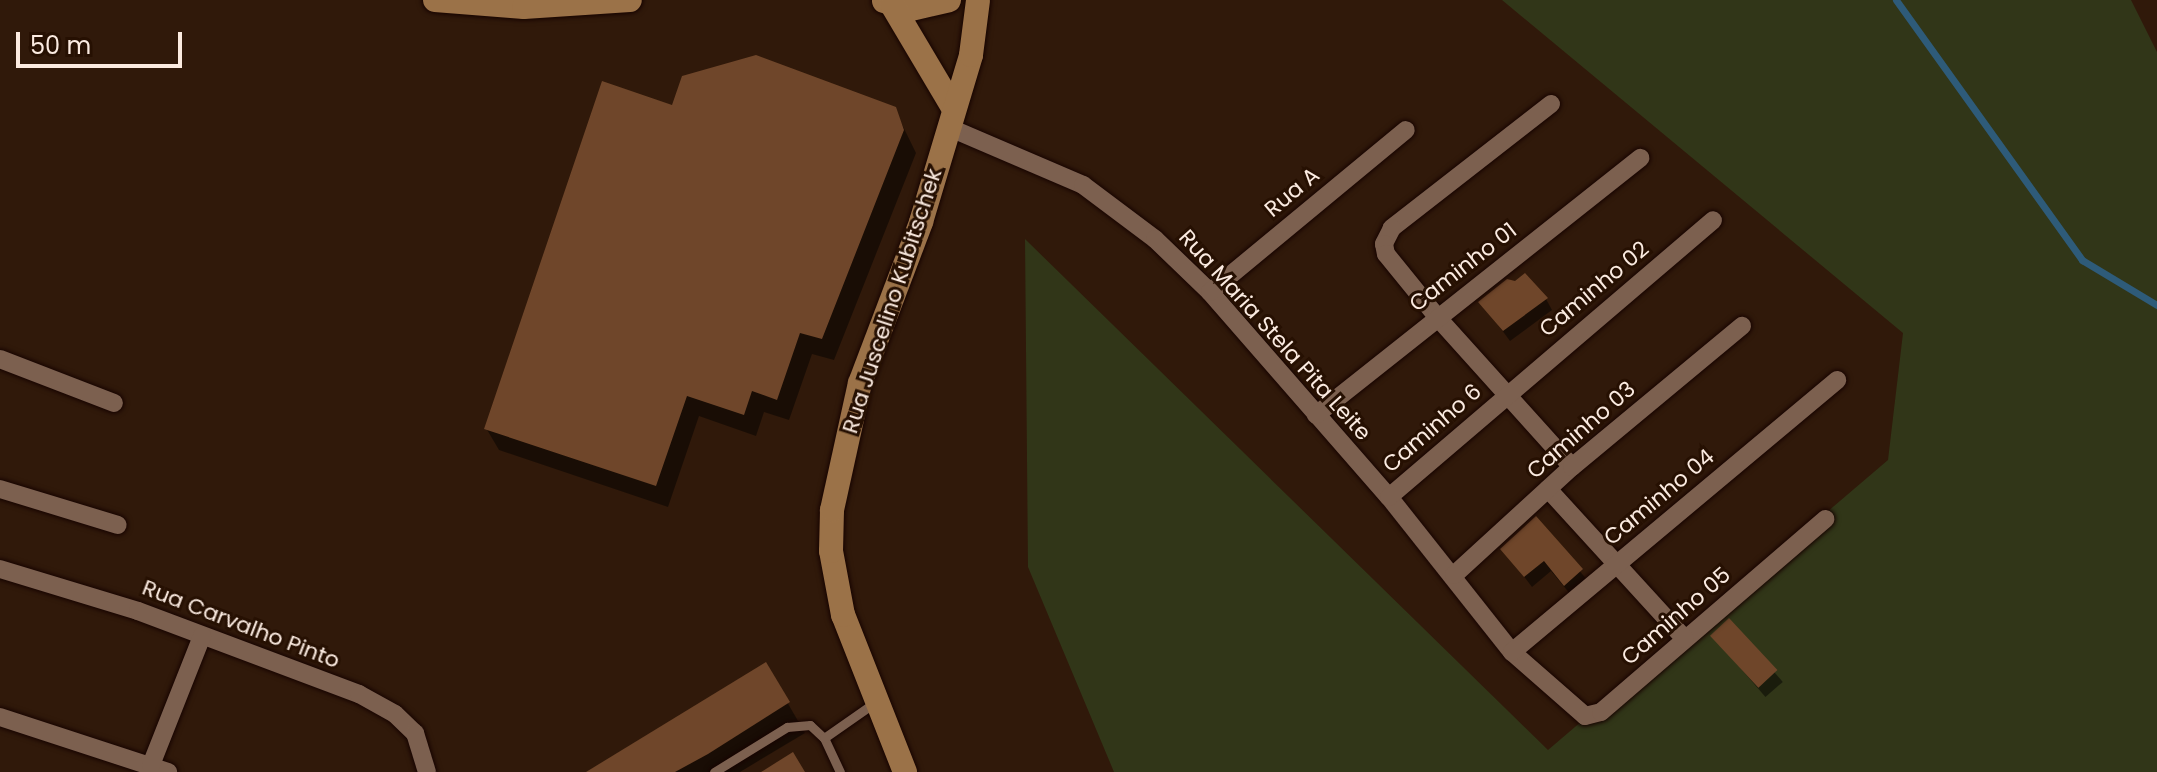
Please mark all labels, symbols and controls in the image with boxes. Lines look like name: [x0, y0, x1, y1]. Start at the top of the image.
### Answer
scale bar: [20, 16, 186, 66]
text: 50 m: [30, 29, 91, 62]
street label: Rua A: [1259, 162, 1325, 222]
street label: Rua Juscelino Kubitschek: [837, 165, 947, 437]
street label: Caminho 01: [1404, 217, 1522, 317]
street label: Rua Maria Stela Pita Leite: [1173, 224, 1377, 446]
street label: Caminho 02: [1534, 236, 1654, 342]
street label: Caminho 03: [1521, 376, 1641, 484]
street label: Caminho 6: [1377, 378, 1487, 478]
street label: Caminho 04: [1599, 443, 1719, 551]
street label: Caminho 05: [1616, 562, 1736, 670]
street label: Rua Carvalho Pinto: [139, 574, 343, 674]

